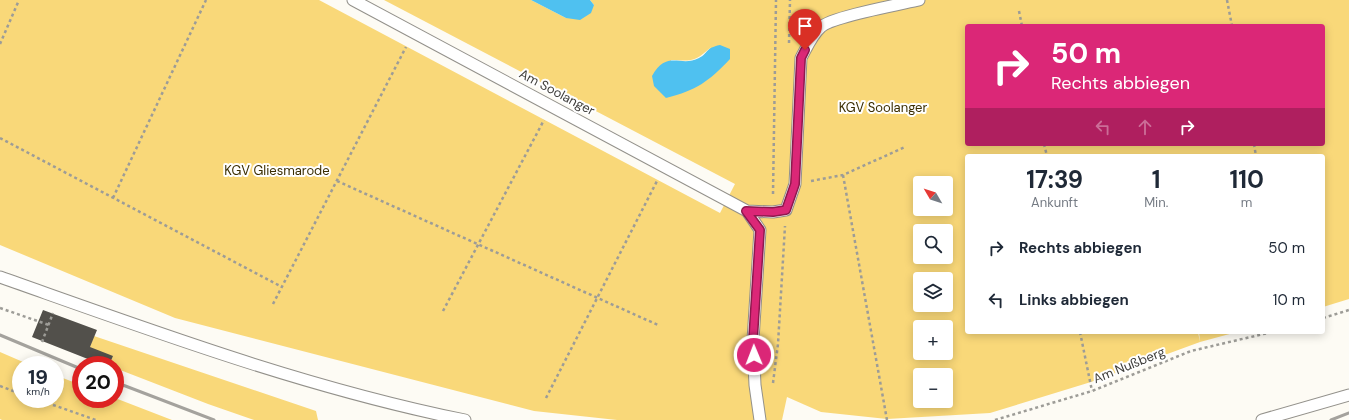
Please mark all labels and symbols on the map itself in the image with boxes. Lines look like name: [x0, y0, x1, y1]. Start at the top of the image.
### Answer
pin: [788, 9, 822, 50]
street label: Am Soolanger: [516, 65, 598, 119]
park label: KGV Soolanger: [839, 99, 928, 116]
park label: KGV Gliesmarode: [224, 162, 330, 179]
north arrow: [913, 176, 953, 216]
position arrow: [733, 334, 775, 376]
street label: Am Nußberg: [1091, 343, 1167, 387]
speed limit sign: 20: [72, 356, 124, 408]

